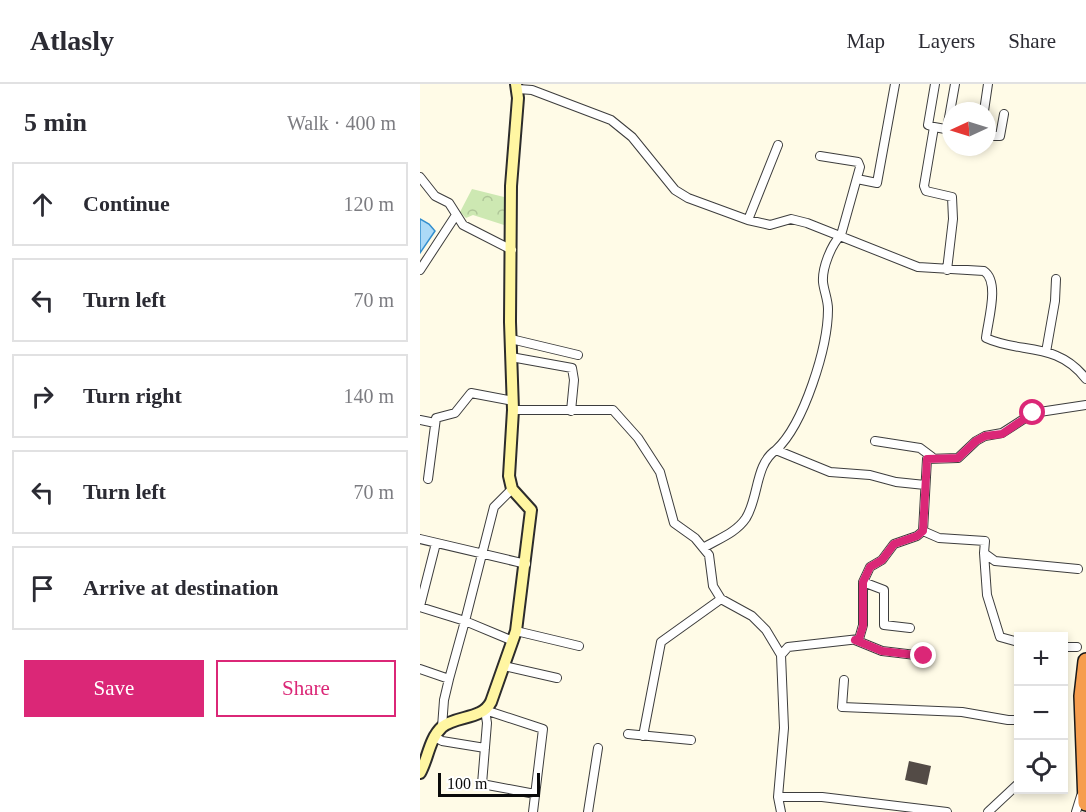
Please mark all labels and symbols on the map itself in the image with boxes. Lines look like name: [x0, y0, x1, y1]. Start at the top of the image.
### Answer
north arrow: [942, 102, 996, 156]
route start: [1019, 399, 1045, 425]
route end: [910, 642, 936, 668]
scale bar: [438, 770, 540, 798]

